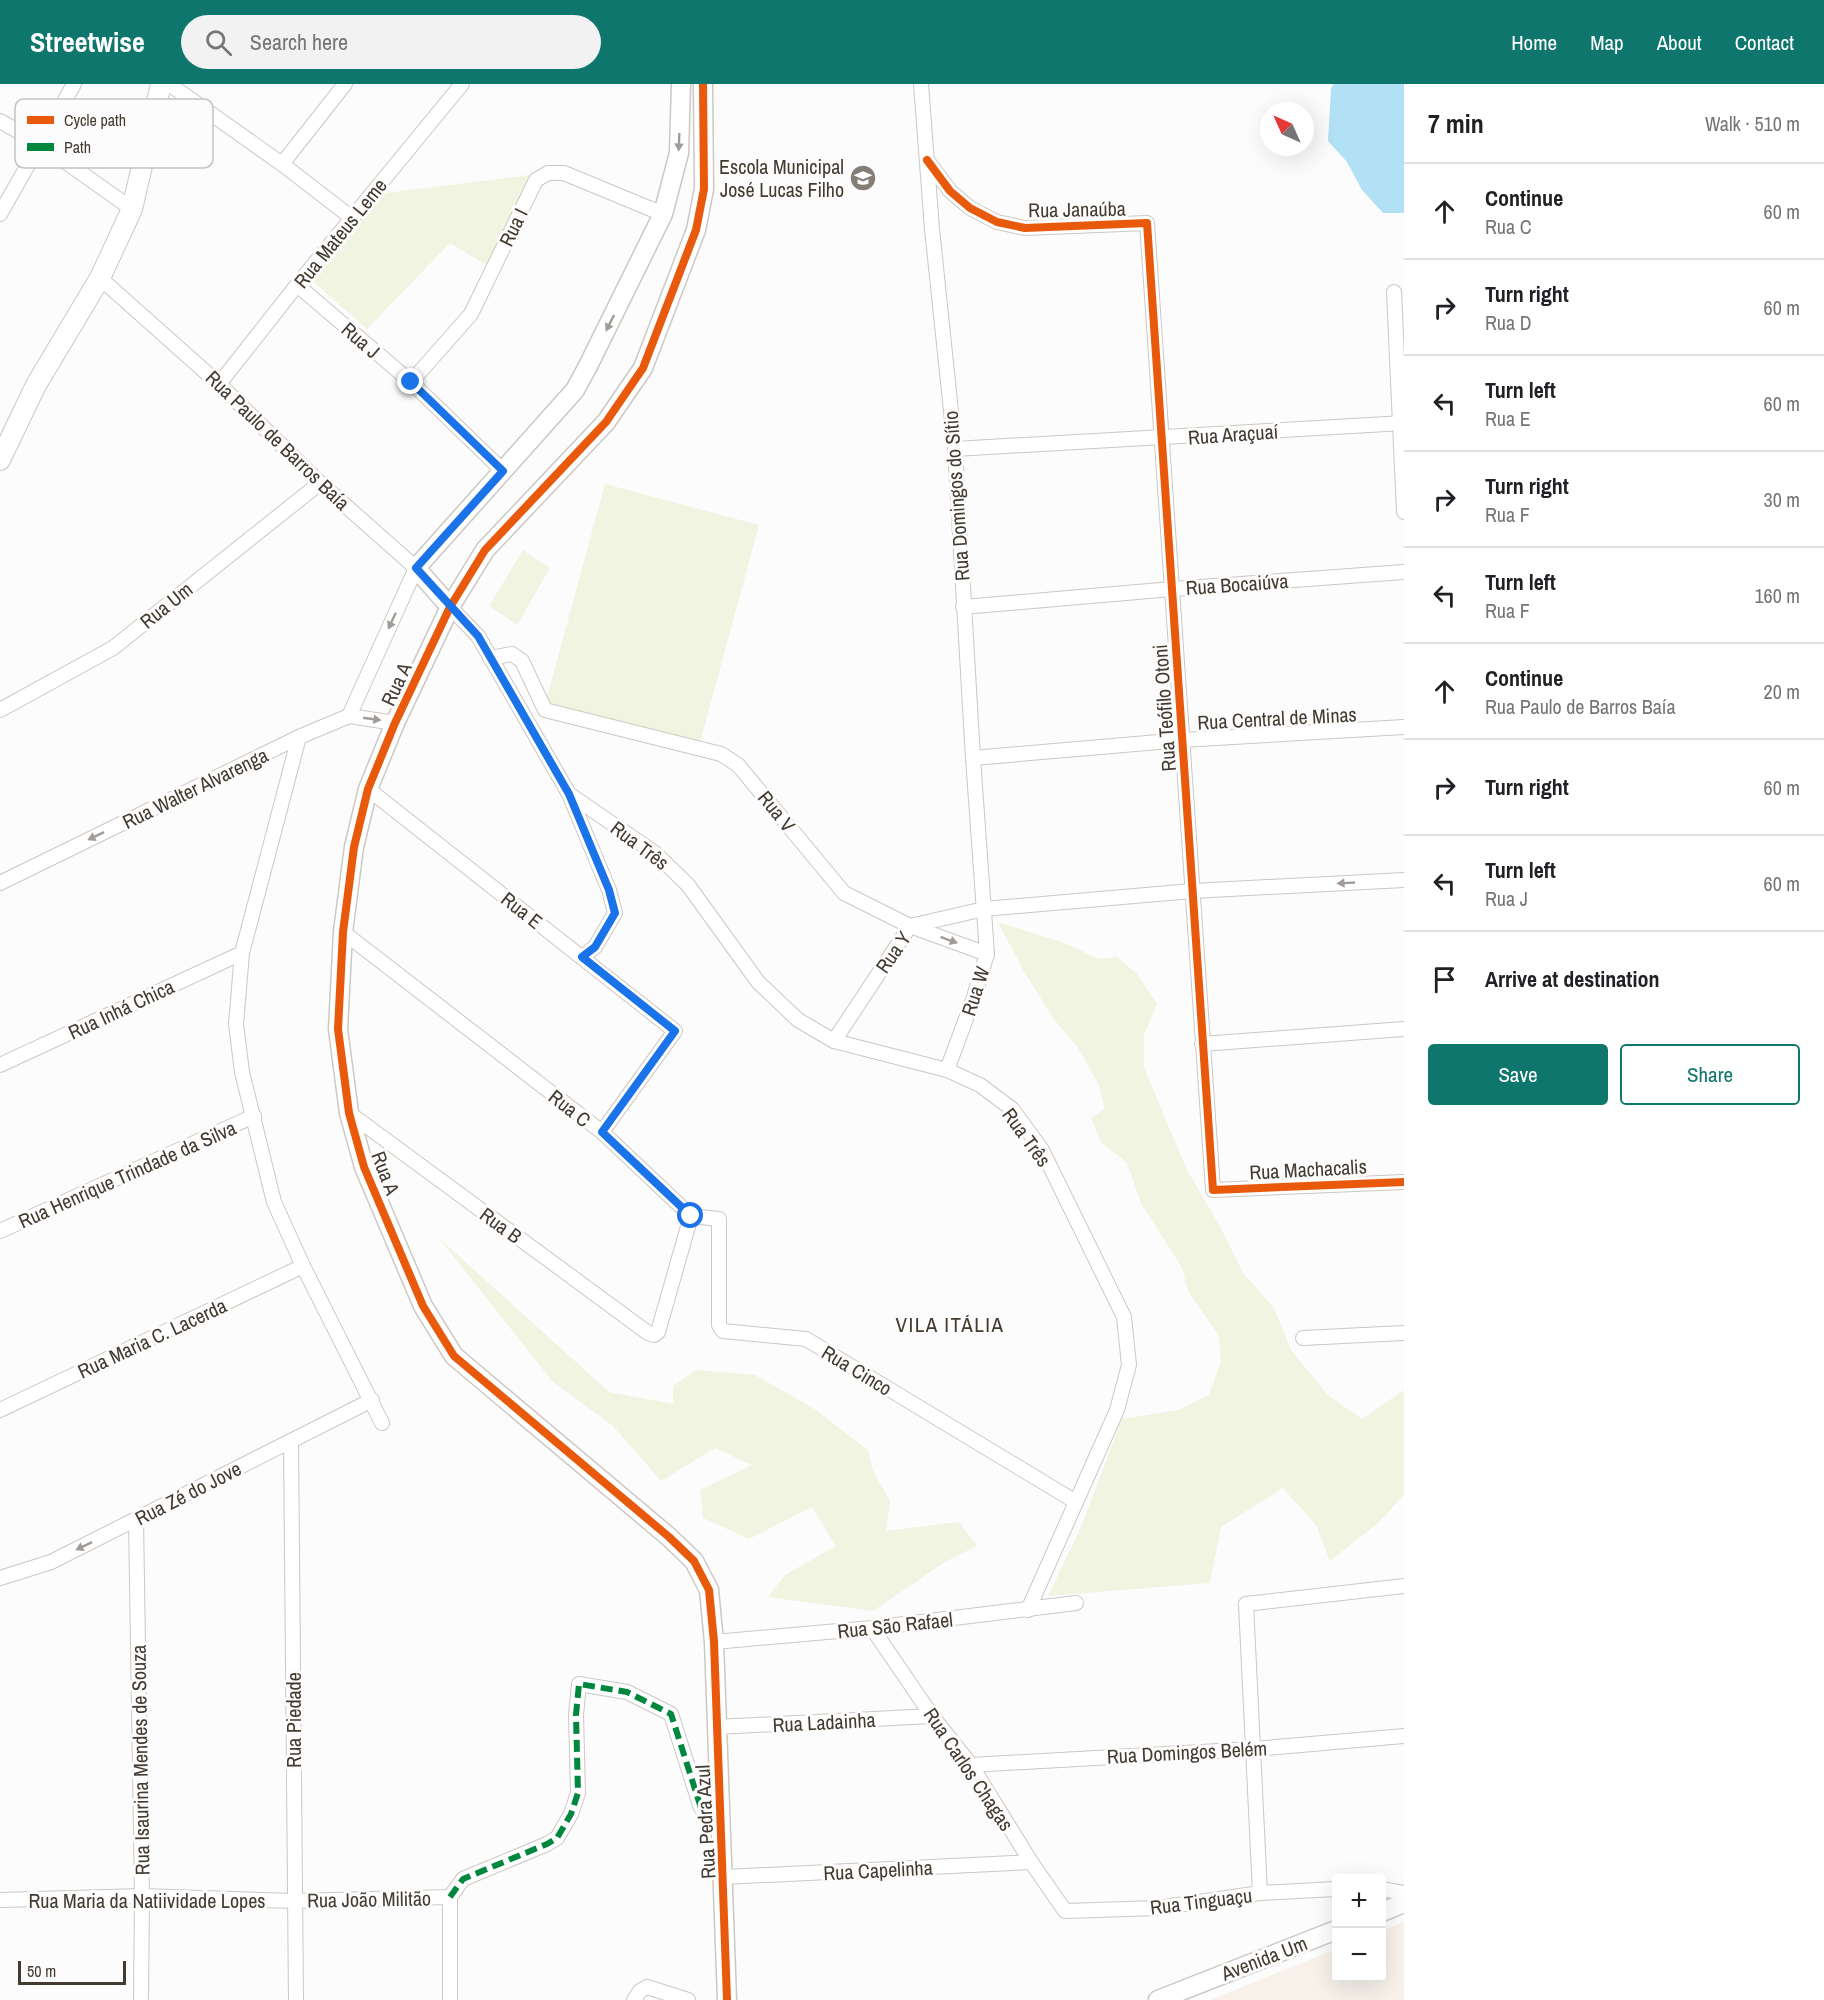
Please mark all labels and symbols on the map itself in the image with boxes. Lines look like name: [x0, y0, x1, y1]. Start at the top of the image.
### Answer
legend: [15, 99, 213, 168]
north arrow: [1260, 102, 1314, 156]
text: Cycle path: [64, 109, 126, 131]
one-way arrow: [674, 133, 684, 152]
text: Path: [64, 136, 91, 158]
place label: Escola Municipal José Lucas Filho: [719, 153, 844, 203]
school or university icon: Escola Municipal José Lucas Filho: [848, 163, 878, 193]
street label: Rua Mateus Leme: [287, 172, 393, 294]
street label: Rua Janaúba: [1028, 195, 1126, 223]
street label: Rua I: [492, 203, 534, 251]
one-way arrow: [605, 315, 615, 332]
street label: Rua J: [336, 316, 386, 364]
street label: Rua Paulo de Barros Baía: [200, 364, 356, 516]
route end: [397, 368, 423, 394]
street label: Rua Domingos do Sítio: [937, 410, 975, 582]
street label: Rua Araçuaí: [1187, 417, 1279, 451]
street label: Rua Bocaiúva: [1185, 567, 1289, 601]
street label: Rua Um: [134, 576, 198, 634]
one-way arrow: [387, 613, 397, 631]
street label: Rua Teófilo Otoni: [1146, 644, 1182, 772]
street label: Rua A: [374, 658, 418, 710]
street label: Rua Central de Minas: [1197, 700, 1357, 736]
one-way arrow: [363, 715, 382, 724]
street label: Rua Walter Alvarenga: [118, 741, 272, 835]
street label: Rua V: [752, 785, 802, 837]
street label: Rua Três: [605, 814, 675, 876]
one-way arrow: [87, 832, 104, 841]
one-way arrow: [1336, 878, 1355, 887]
street label: Rua E: [496, 885, 548, 935]
street label: Rua Y: [869, 926, 917, 978]
one-way arrow: [940, 935, 958, 945]
street label: Rua W: [954, 963, 996, 1019]
street label: Rua Inhá Chica: [64, 973, 178, 1045]
street label: Rua C: [543, 1083, 597, 1133]
street label: Rua Três: [997, 1102, 1057, 1172]
street label: Rua Henrique Trindade da Silva: [14, 1114, 240, 1234]
street label: Rua A: [365, 1147, 407, 1199]
street label: Rua Machacalis: [1249, 1152, 1367, 1186]
street label: Rua B: [475, 1201, 527, 1249]
route start: [677, 1202, 703, 1228]
street label: Rua Maria C. Lacerda: [73, 1292, 231, 1384]
district label: VILA ITÁLIA: [895, 1310, 1005, 1339]
street label: Rua Cinco: [817, 1338, 897, 1402]
street label: Rua Zé do Jove: [130, 1455, 246, 1531]
one-way arrow: [75, 1541, 92, 1550]
street label: Rua São Rafael: [836, 1606, 954, 1644]
street label: Rua Isaurina Mendes de Souza: [124, 1644, 156, 1876]
street label: Rua Piedade: [280, 1672, 307, 1768]
street label: Rua Carlos Chagas: [918, 1702, 1020, 1836]
street label: Rua Ladainha: [772, 1706, 876, 1738]
street label: Rua Domingos Belém: [1106, 1734, 1268, 1770]
street label: Rua Pedra Azul: [689, 1764, 721, 1880]
street label: Rua Capelinha: [823, 1854, 933, 1886]
street label: Rua Tinguaçu: [1149, 1881, 1253, 1921]
street label: Rua João Militão: [307, 1884, 431, 1914]
street label: Rua Maria da Natiividade Lopes: [28, 1887, 266, 1914]
street label: Avenida Um: [1216, 1929, 1311, 1987]
scale bar: [18, 1958, 126, 1986]

